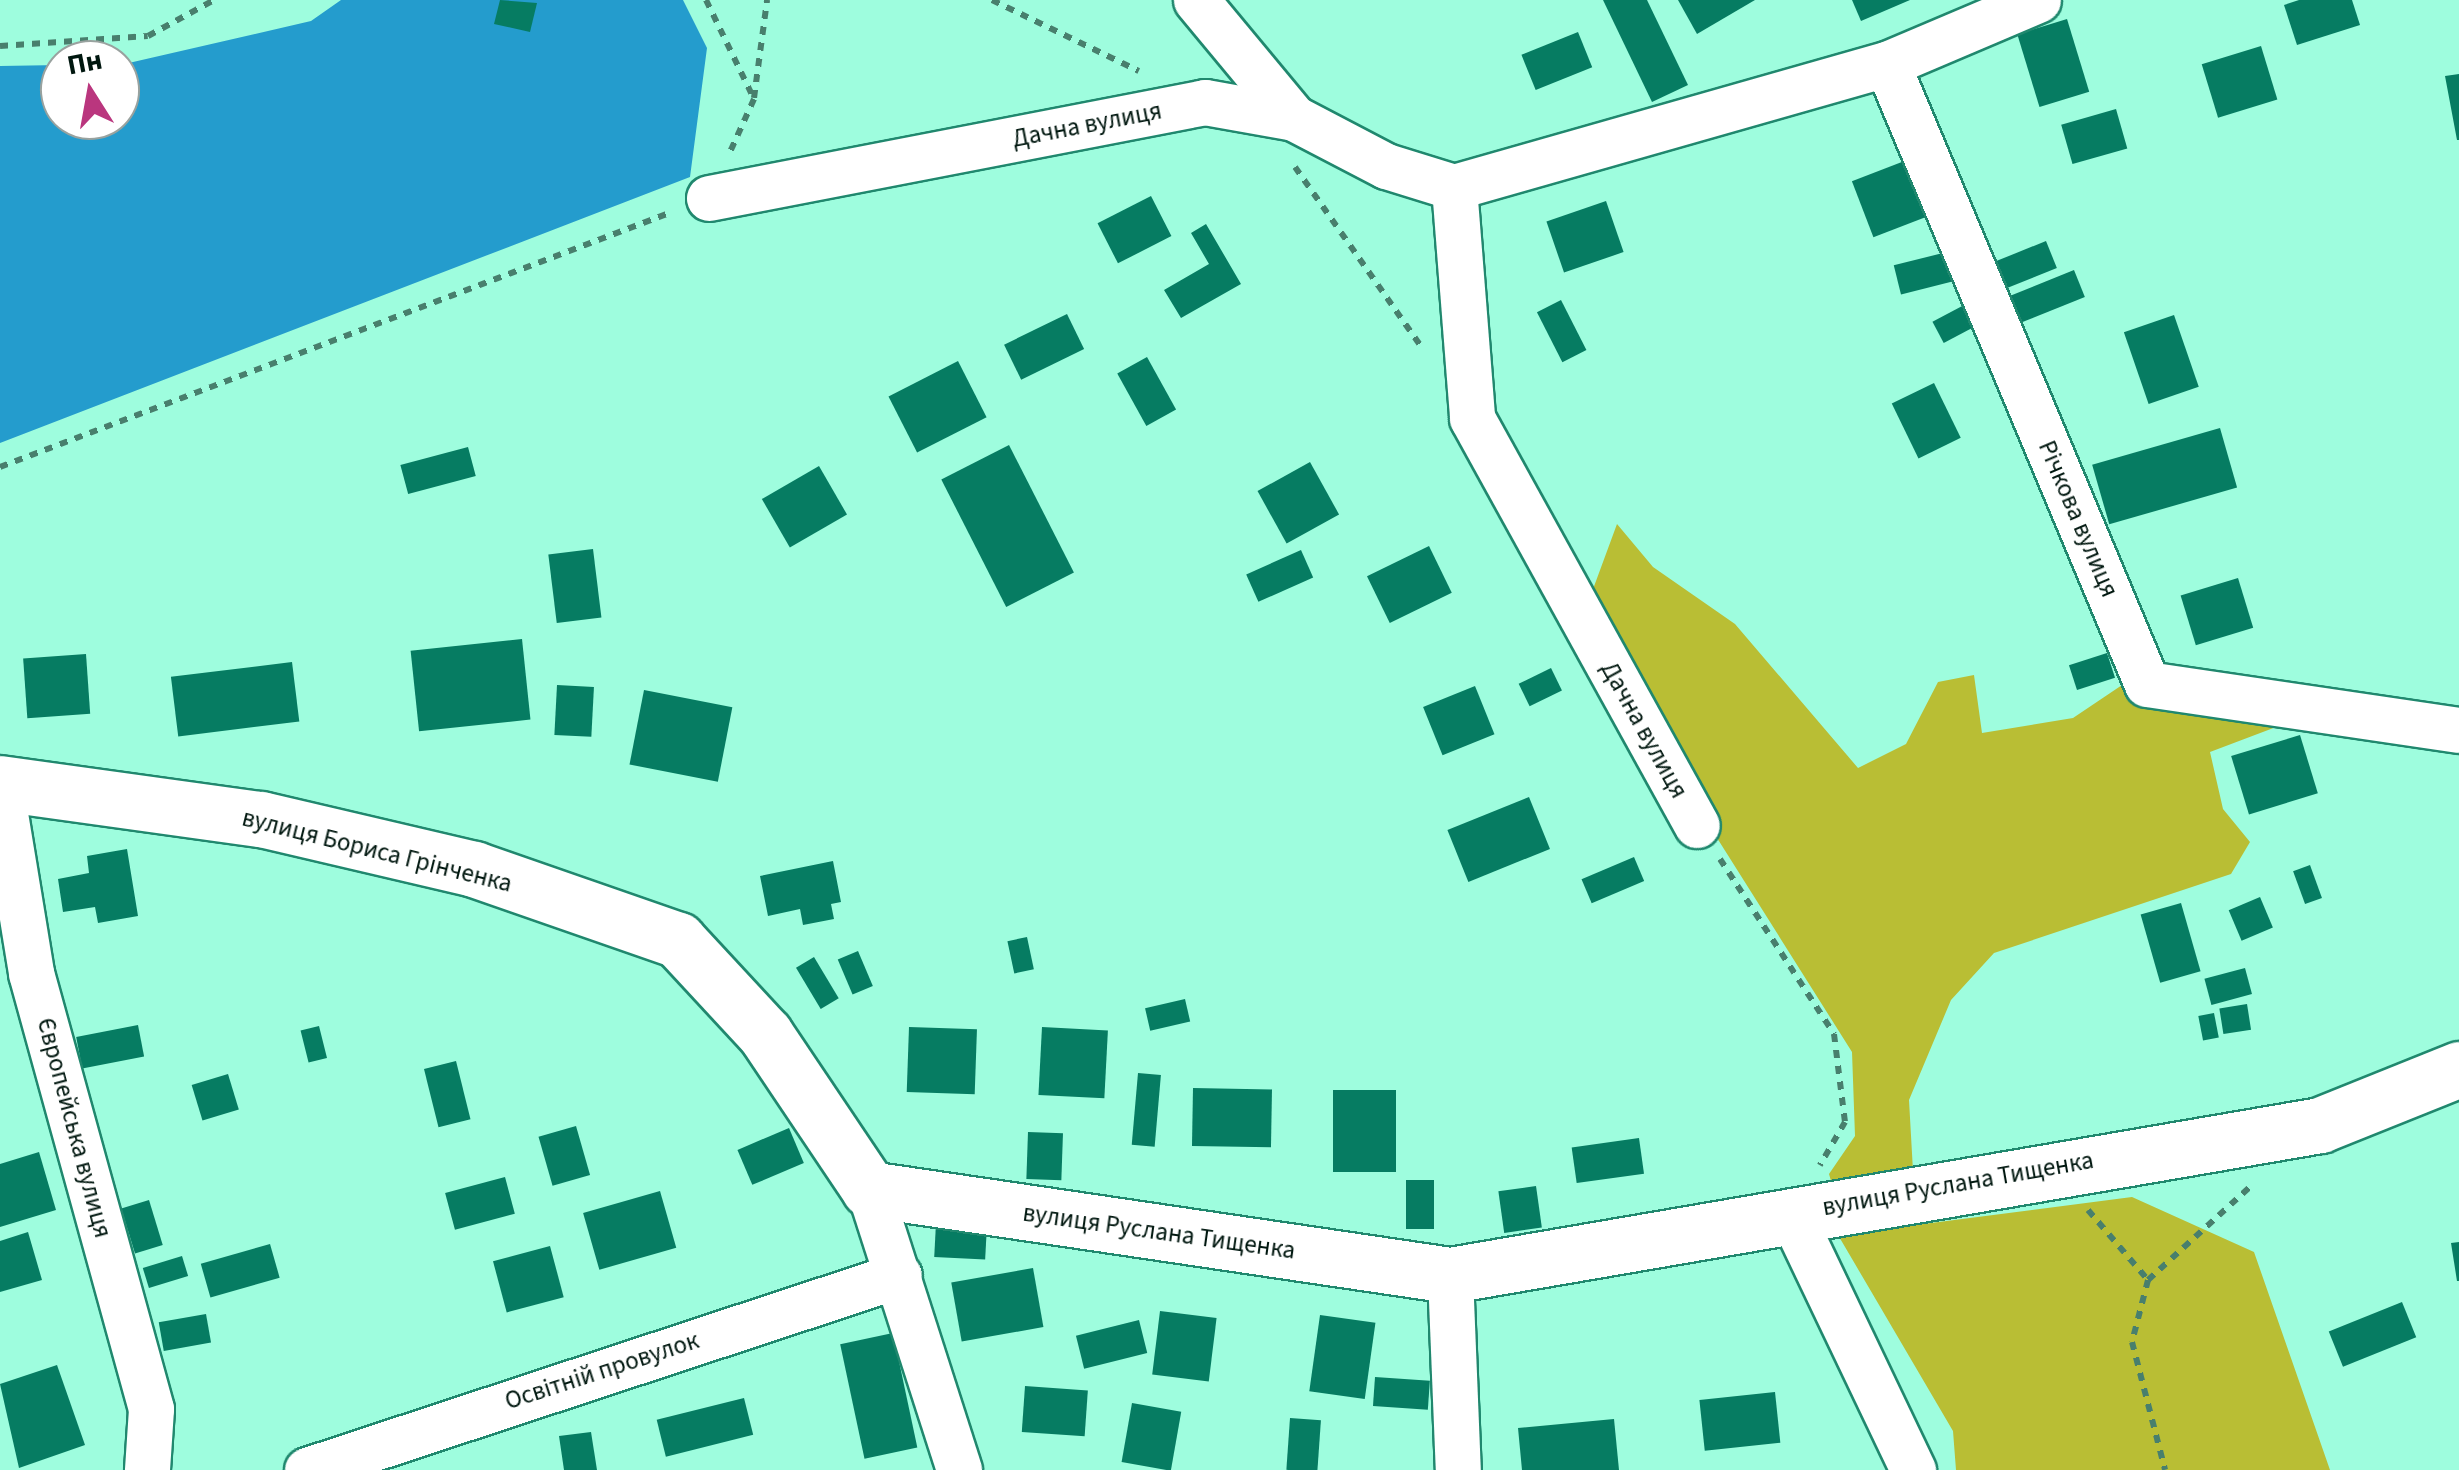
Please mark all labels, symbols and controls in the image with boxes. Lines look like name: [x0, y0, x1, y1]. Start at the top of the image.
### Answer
north arrow: [40, 40, 140, 140]
text: Пн: [64, 40, 106, 85]
street label: Дачна вулиця: [1010, 96, 1164, 154]
street label: Річкова вулиця: [2032, 436, 2124, 602]
street label: Дачна вулиця: [1594, 656, 1694, 804]
street label: вулиця Бориса Грінченка: [239, 803, 515, 899]
street label: Європейська вулиця: [30, 1015, 118, 1241]
street label: вулиця Руслана Тищенка: [1820, 1145, 2096, 1223]
street label: вулиця Руслана Тищенка: [1021, 1198, 1297, 1266]
street label: Освітній провулок: [501, 1325, 703, 1417]

